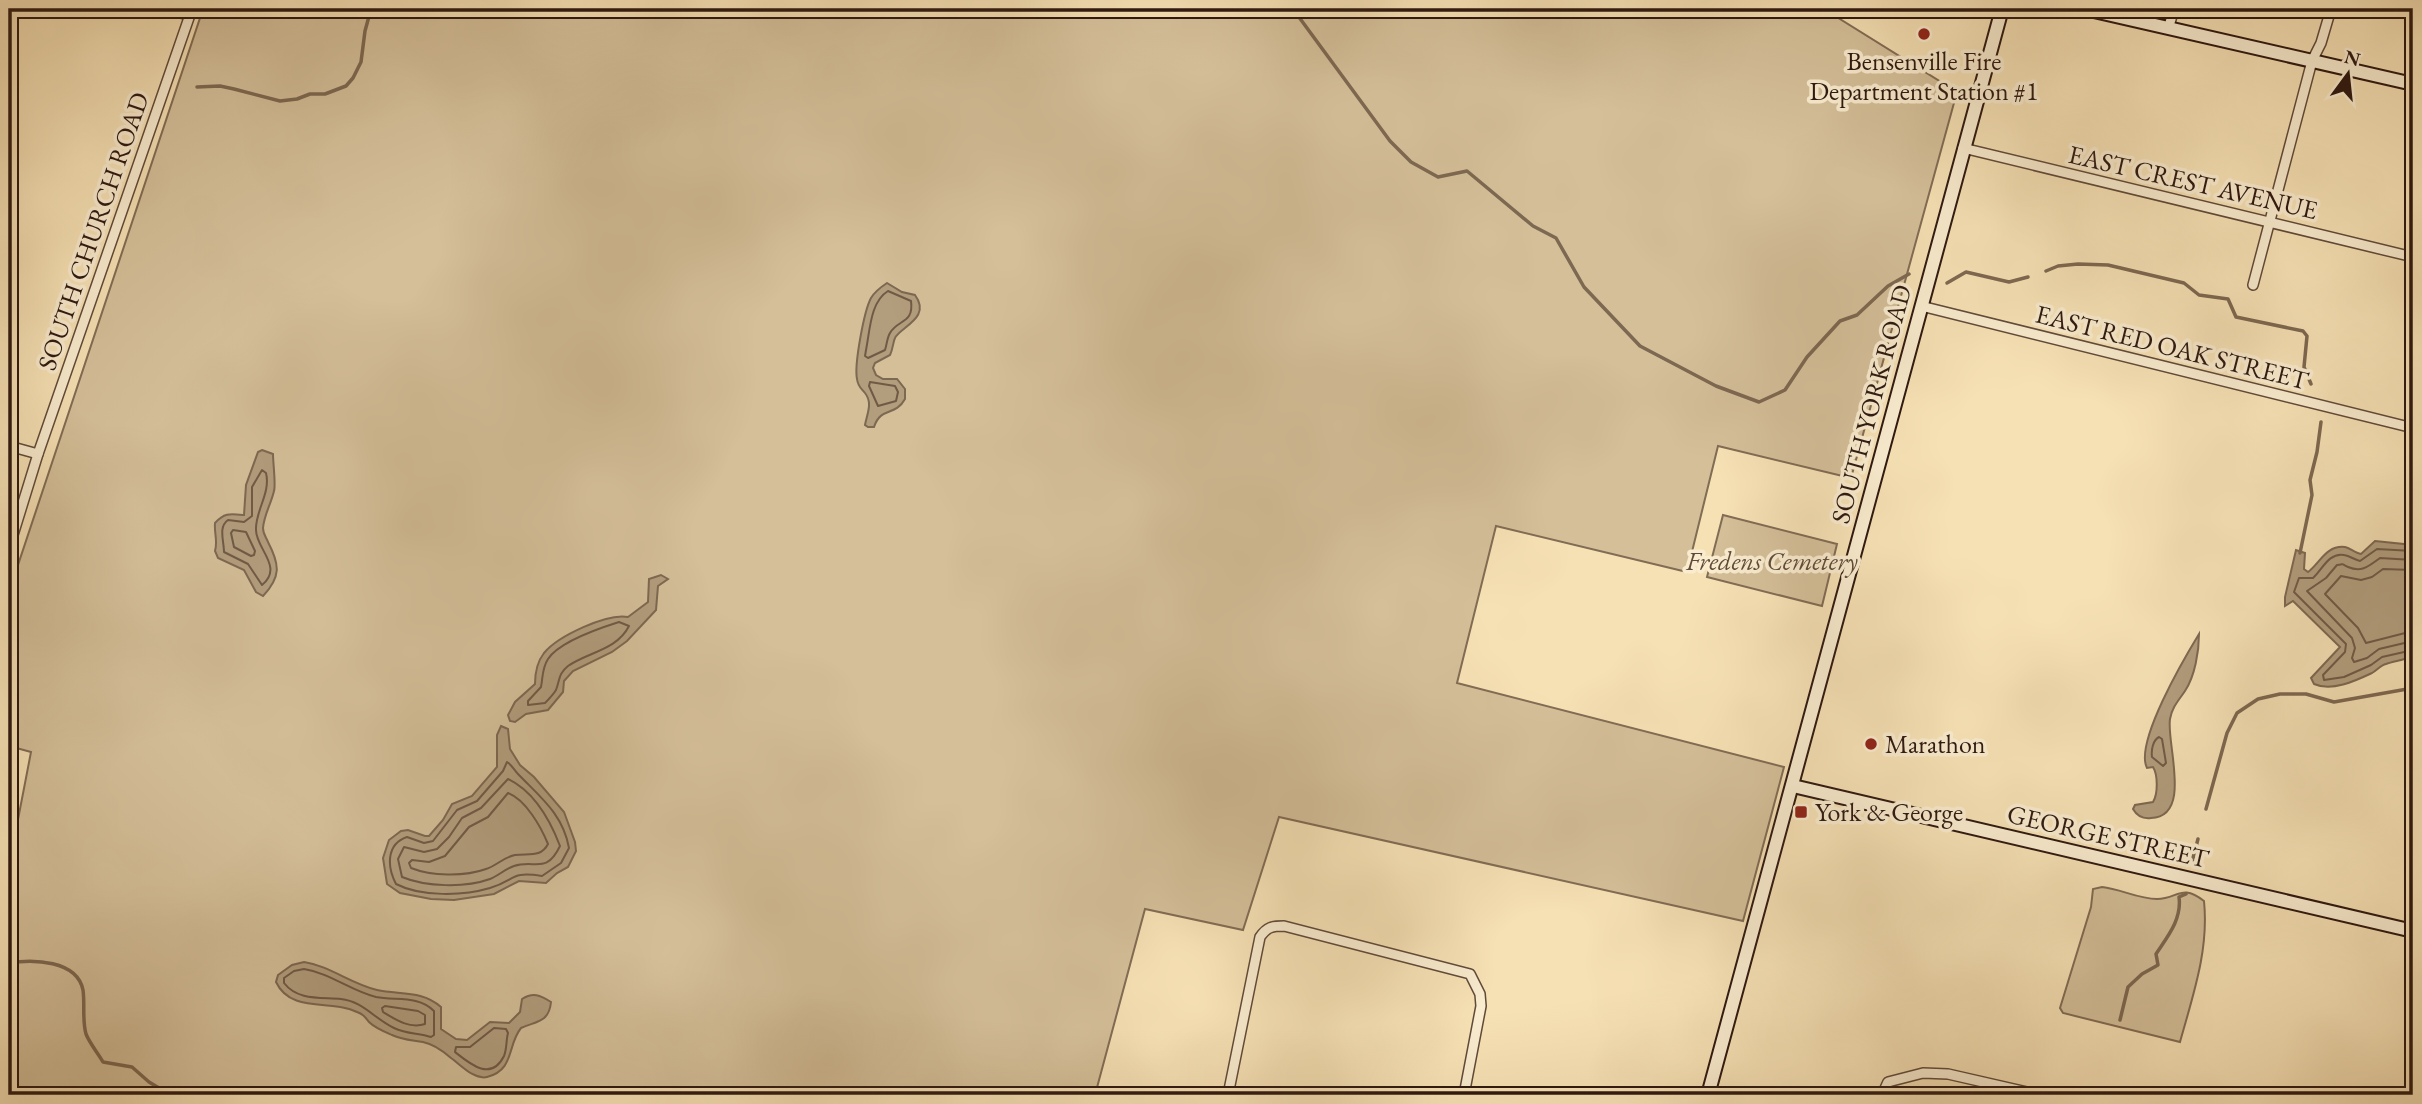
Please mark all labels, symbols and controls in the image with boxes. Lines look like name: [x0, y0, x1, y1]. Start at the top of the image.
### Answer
marker: Bensenville Fire Department Station #1: [1916, 26, 1932, 42]
north arrow: [2314, 38, 2384, 108]
place label: Bensenville Fire Department Station #1: [1809, 44, 2039, 108]
text: N: [2342, 44, 2364, 72]
street label: SOUTH CHURCH ROAD: [29, 87, 157, 375]
street label: EAST CREST AVENUE: [2065, 137, 2321, 227]
street label: SOUTH YORK ROAD: [1823, 281, 1919, 527]
street label: EAST RED OAK STREET: [2032, 297, 2313, 398]
park label: Fredens Cemetery: [1685, 544, 1858, 578]
place label: Marathon: [1885, 727, 1986, 761]
marker: Marathon: [1863, 736, 1879, 752]
place label: York & George: [1815, 795, 1963, 829]
street label: GEORGE STREET: [2004, 796, 2213, 876]
marker: York & George: [1793, 804, 1809, 820]

